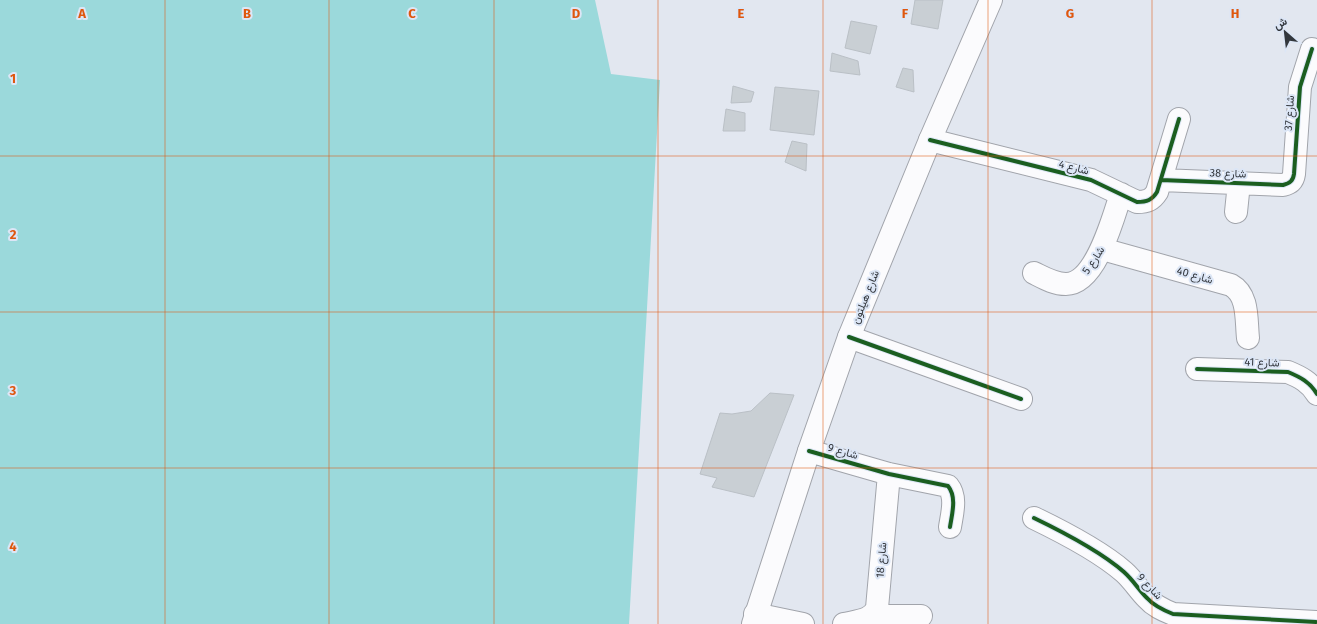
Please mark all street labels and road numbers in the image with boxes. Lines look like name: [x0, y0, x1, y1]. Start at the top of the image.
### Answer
street label: شارع 37: [1282, 95, 1298, 131]
street label: شارع 4: [1057, 157, 1091, 179]
street label: شارع 38: [1209, 166, 1247, 182]
street label: شارع 5: [1079, 244, 1108, 277]
street label: شارع 40: [1175, 264, 1215, 288]
street label: شارع هيلتون: [849, 268, 883, 326]
street label: شارع 41: [1244, 355, 1280, 371]
street label: شارع 9: [826, 441, 860, 463]
street label: شارع 18: [873, 541, 891, 579]
street label: شارع 9: [1134, 571, 1165, 603]

